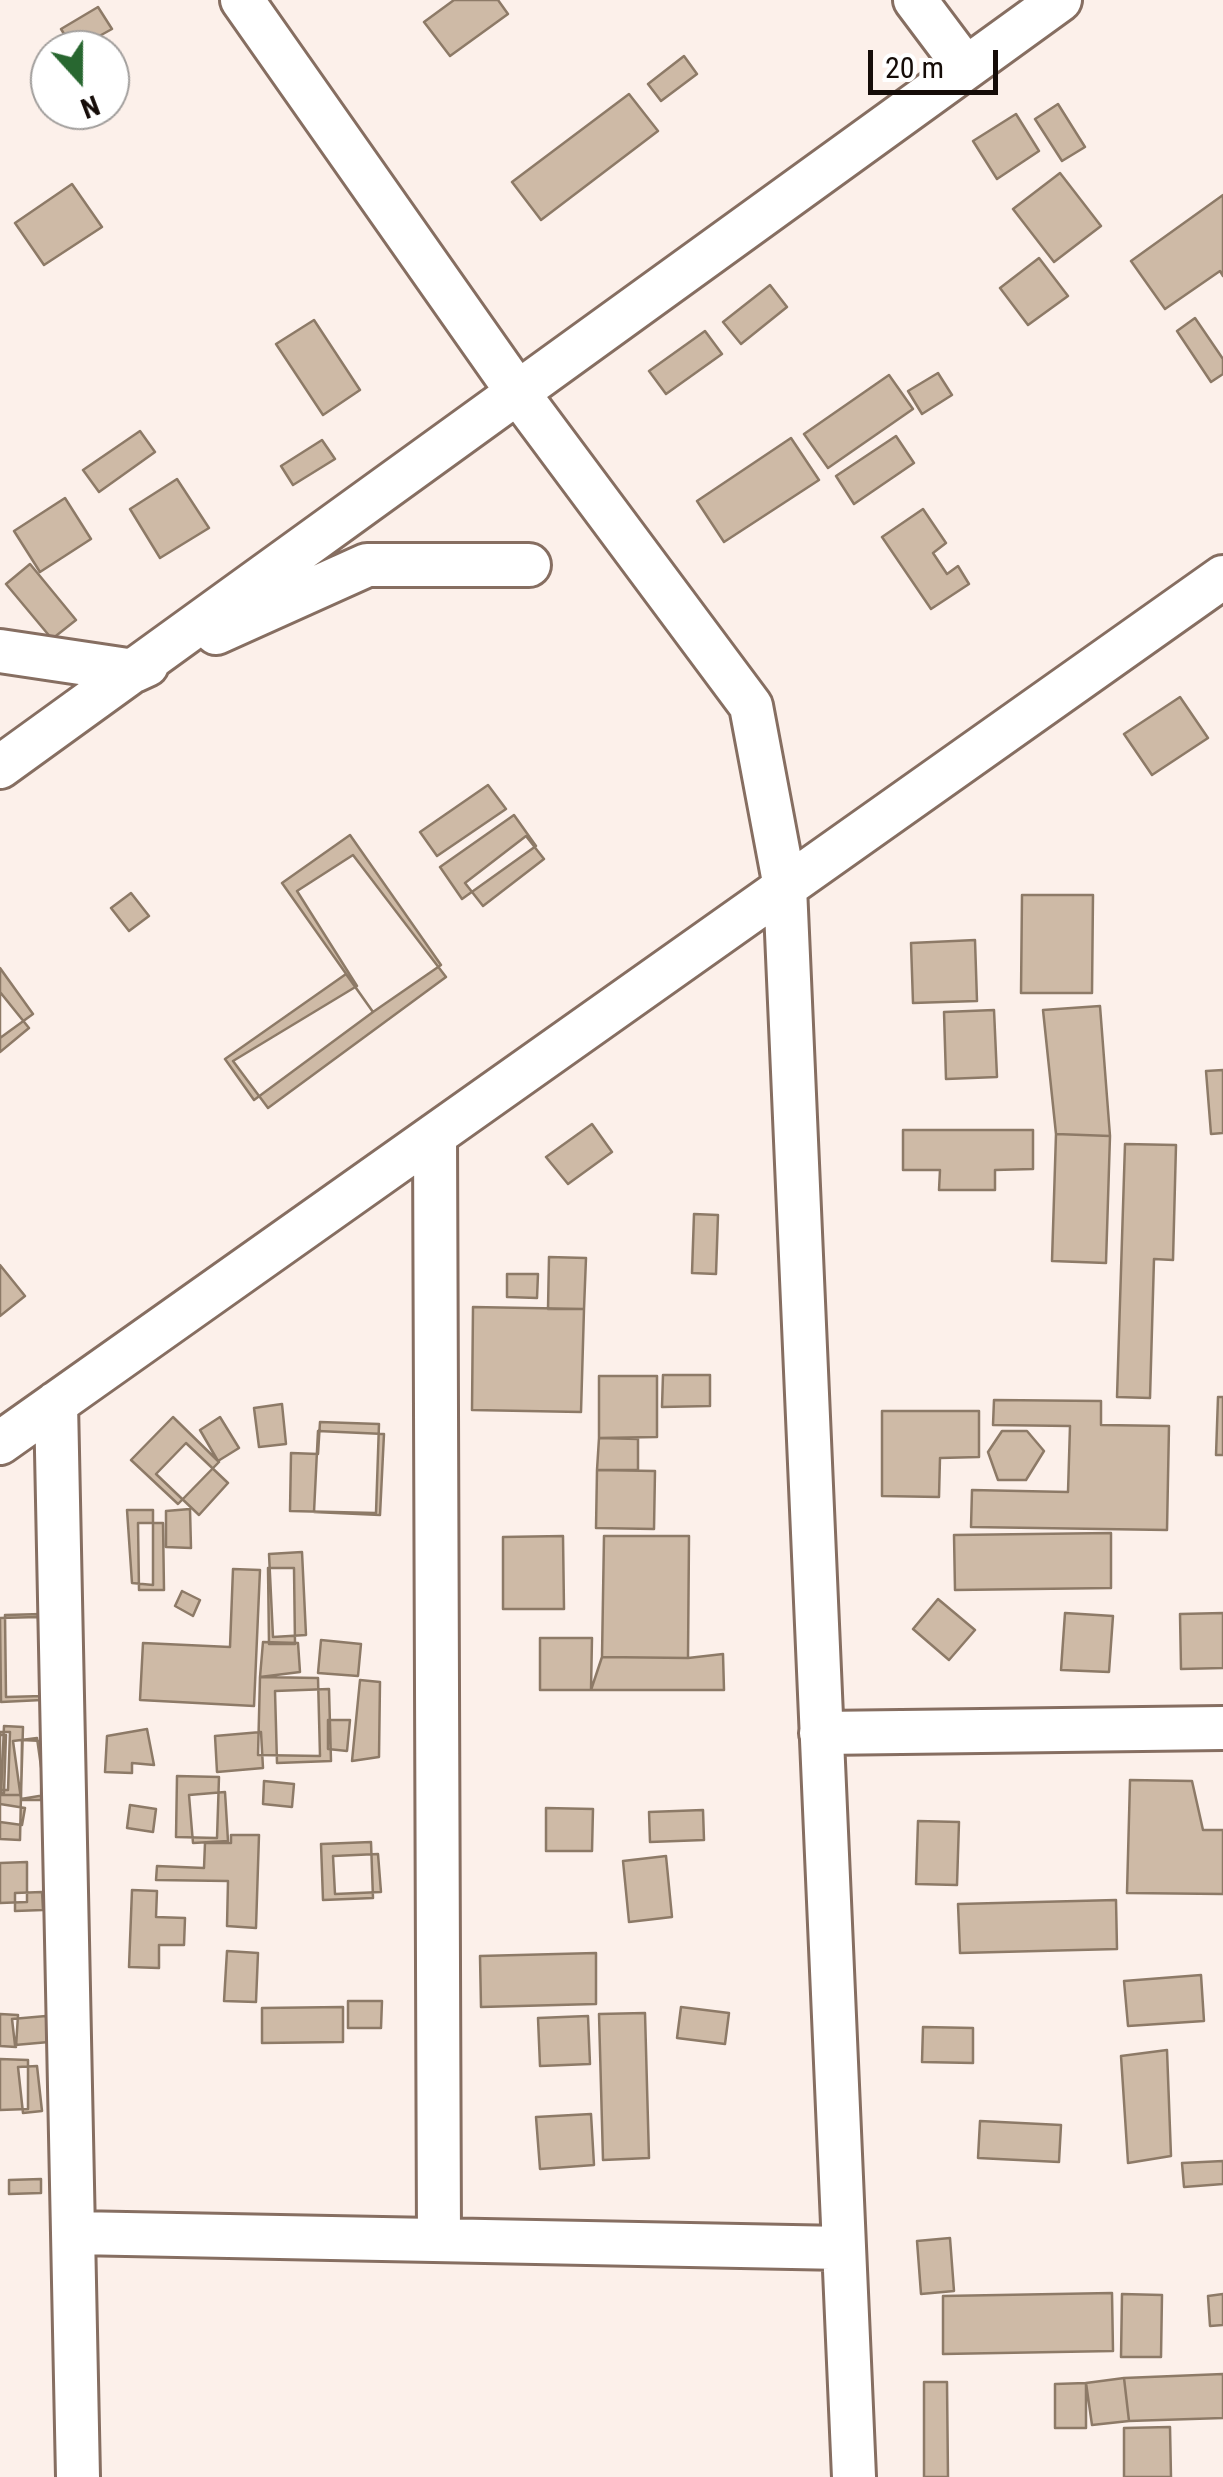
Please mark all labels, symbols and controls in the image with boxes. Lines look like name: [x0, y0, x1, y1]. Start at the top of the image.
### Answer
north arrow: [30, 30, 130, 130]
scale bar: [873, 30, 1003, 92]
text: 20 m: [885, 50, 944, 85]
text: N: [76, 88, 104, 125]

